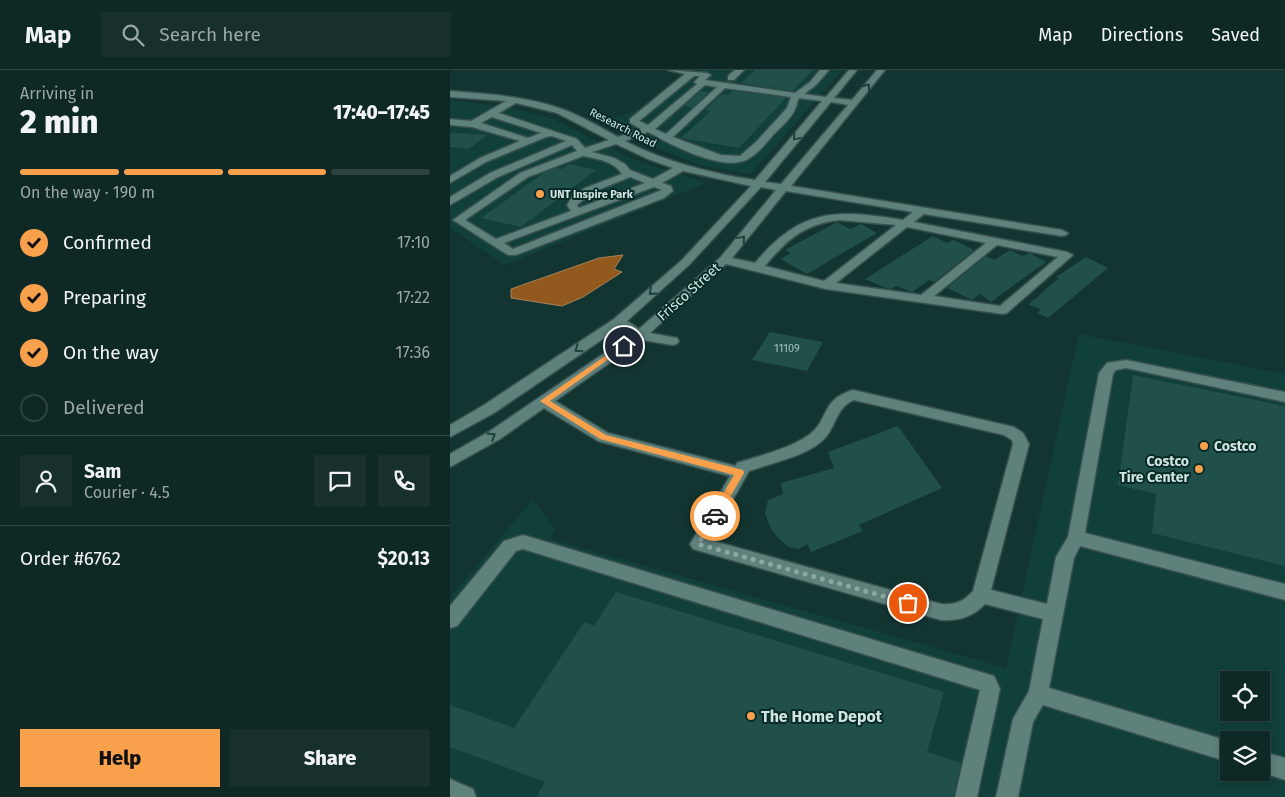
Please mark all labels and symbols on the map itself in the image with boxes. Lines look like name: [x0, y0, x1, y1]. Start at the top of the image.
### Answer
one-way arrow: [862, 84, 870, 93]
street label: Research Road: [587, 106, 659, 150]
one-way arrow: [794, 131, 802, 140]
marker: UNT Inspire Park: [534, 188, 546, 200]
place label: UNT Inspire Park: [550, 188, 634, 201]
one-way arrow: [736, 235, 745, 244]
street label: Frisco Street: [654, 259, 725, 325]
one-way arrow: [648, 287, 657, 296]
pin: [603, 325, 645, 367]
house number: 11109: [774, 342, 800, 355]
one-way arrow: [575, 343, 584, 352]
one-way arrow: [486, 433, 495, 443]
place label: Costco: [1214, 438, 1256, 455]
marker: Costco: [1198, 440, 1210, 452]
place label: Costco Tire Center: [1119, 453, 1189, 486]
marker: Costco Tire Center: [1193, 463, 1205, 475]
courier: [690, 491, 740, 541]
pin: [887, 582, 929, 624]
place label: The Home Depot: [761, 707, 883, 726]
marker: The Home Depot: [745, 710, 757, 722]

